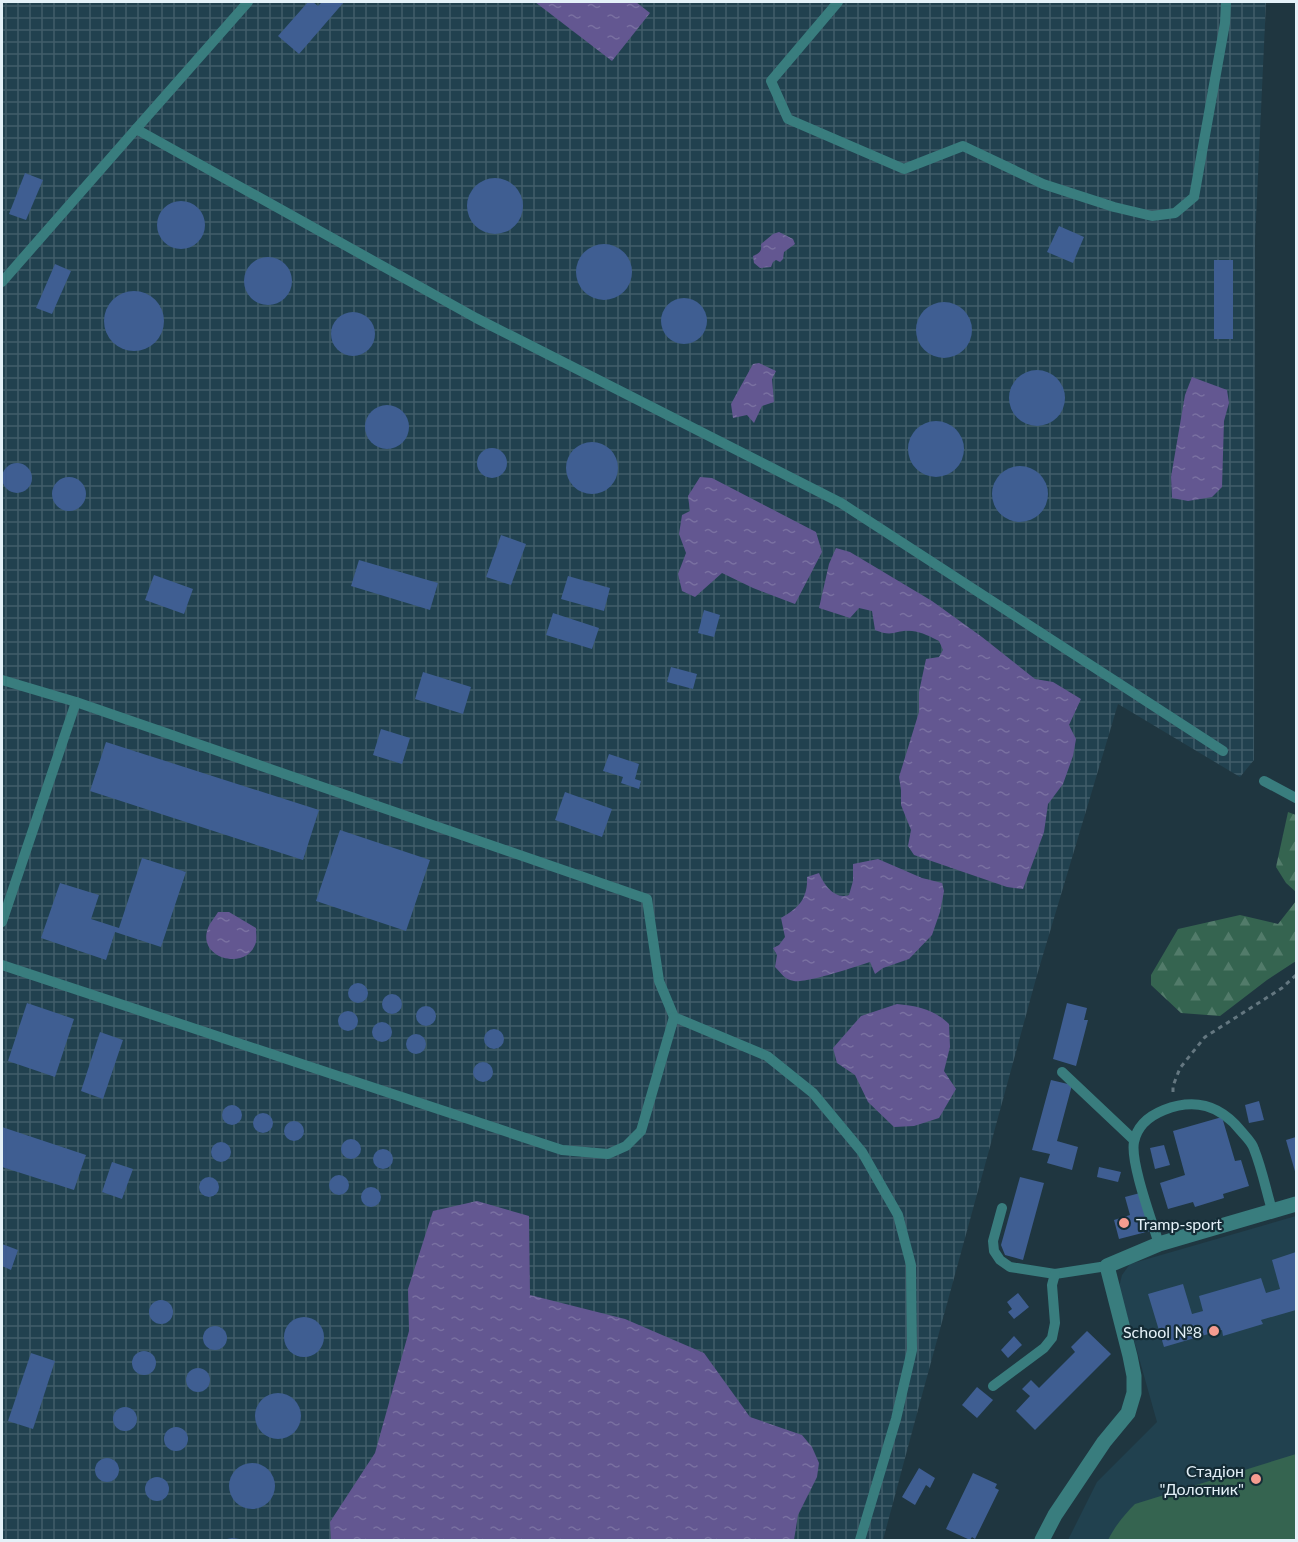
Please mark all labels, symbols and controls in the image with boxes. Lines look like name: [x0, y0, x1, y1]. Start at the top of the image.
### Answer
place label: Tramp-sport: [1136, 1214, 1222, 1233]
marker: Tramp-sport: [1117, 1216, 1131, 1230]
place label: School №8: [1123, 1322, 1202, 1341]
marker: School №8: [1207, 1324, 1221, 1338]
place label: Стадіон "Долотник": [1159, 1461, 1244, 1498]
marker: Стадіон "Долотник": [1249, 1472, 1263, 1486]

